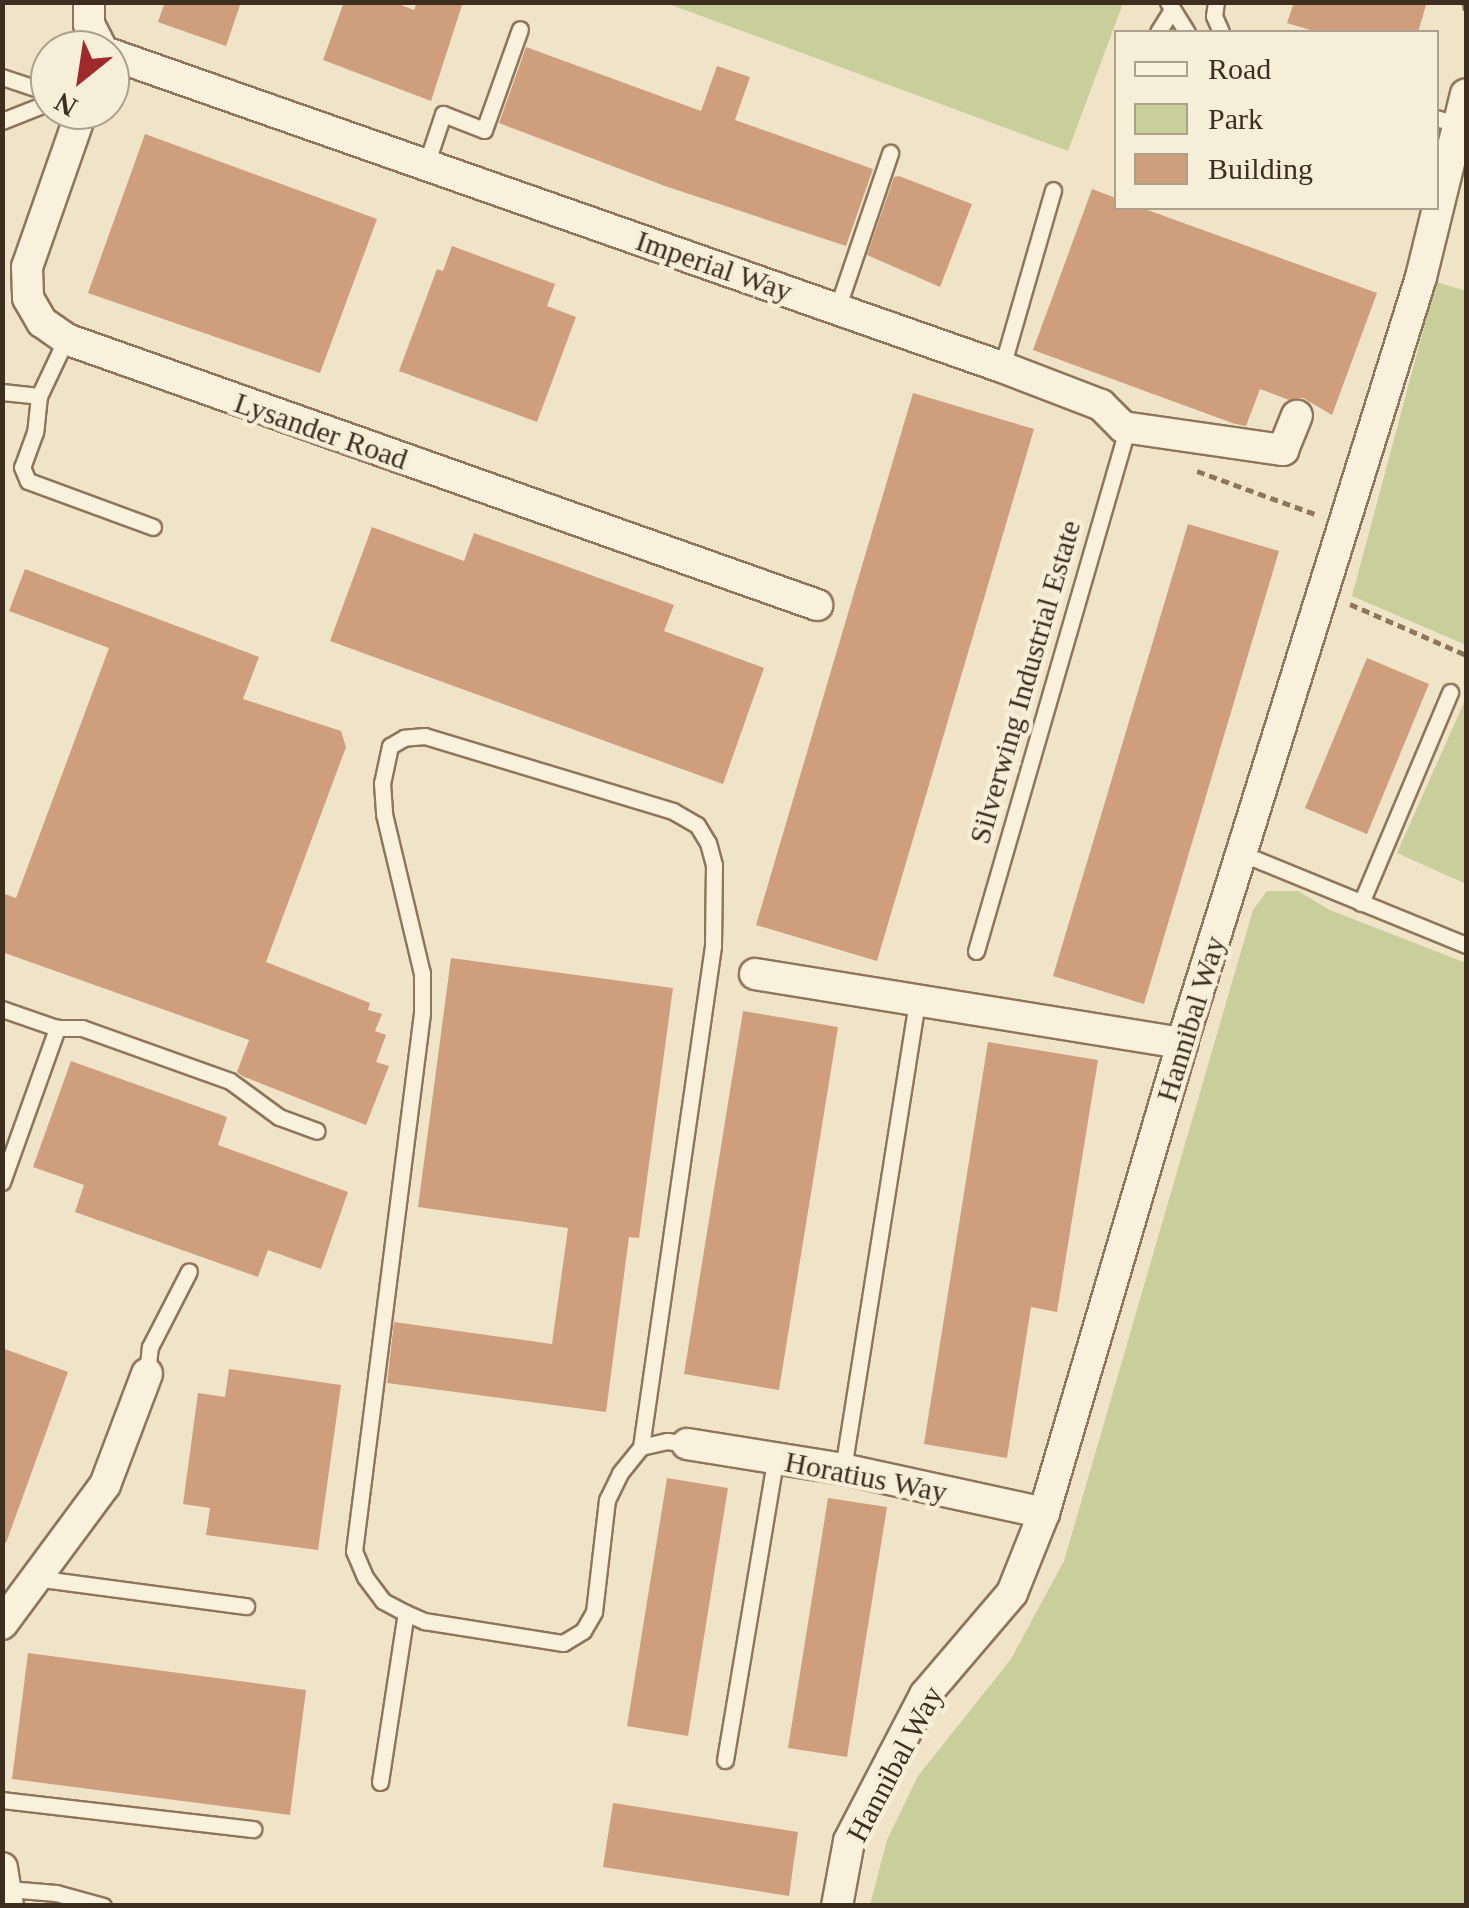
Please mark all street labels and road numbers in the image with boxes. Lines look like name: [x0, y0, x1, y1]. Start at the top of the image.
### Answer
street label: Imperial Way: [631, 222, 797, 310]
street label: Lysander Road: [230, 385, 412, 477]
street label: Silverwing Industrial Estate: [962, 516, 1088, 848]
street label: Hannibal Way: [1149, 932, 1233, 1106]
street label: Horatius Way: [782, 1444, 950, 1510]
street label: Hannibal Way: [839, 1680, 951, 1848]

